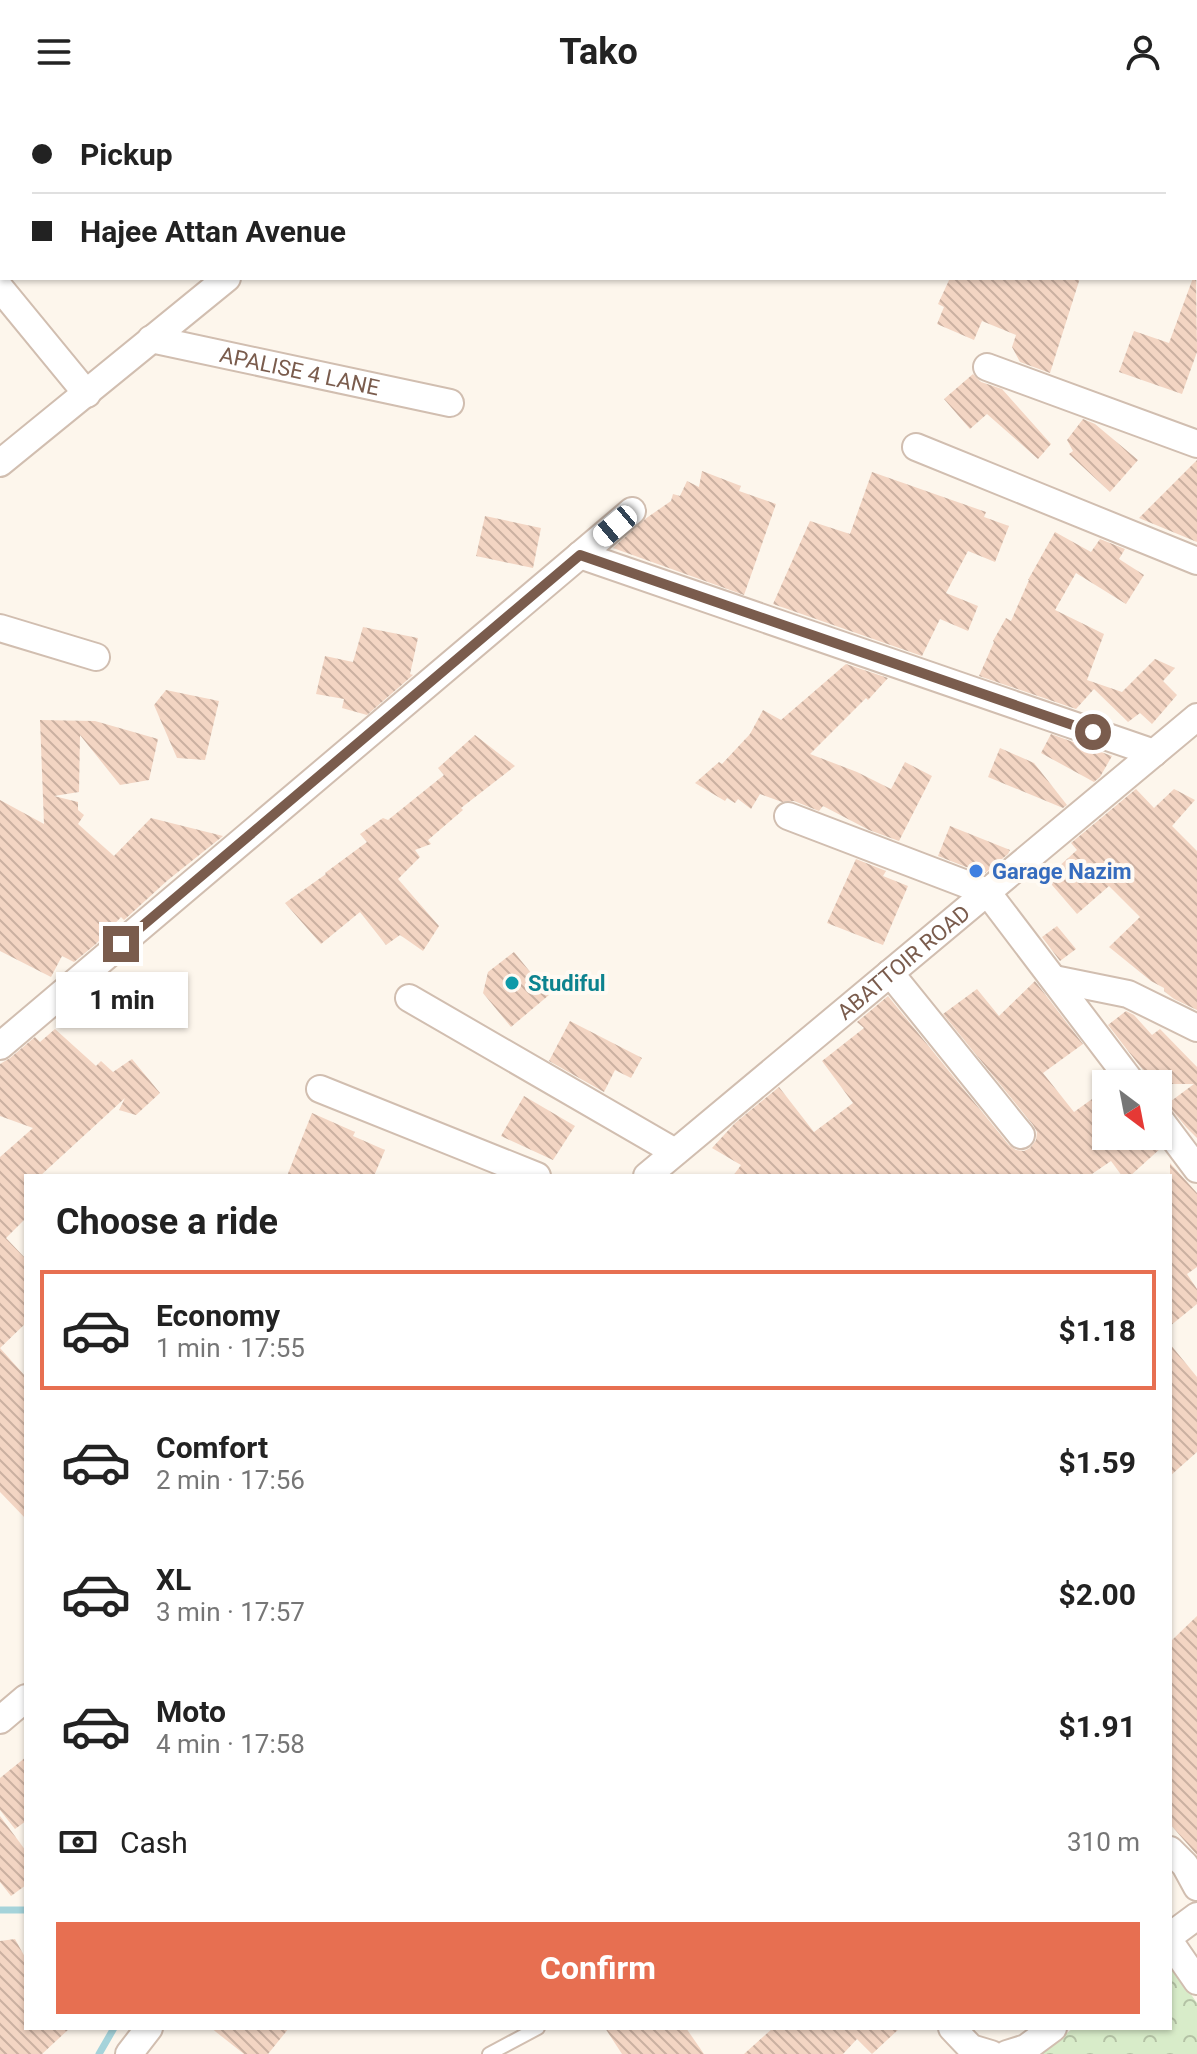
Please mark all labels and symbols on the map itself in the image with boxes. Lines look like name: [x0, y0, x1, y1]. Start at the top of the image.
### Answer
street label: APALISE 4 LANE: [218, 342, 382, 400]
car: [589, 501, 641, 551]
route start: [1075, 714, 1111, 750]
place label: Garage Nazim: [992, 859, 1132, 884]
marker: Garage Nazim: [967, 862, 985, 880]
street label: ABATTOIR ROAD: [832, 900, 975, 1024]
route end: [103, 926, 139, 962]
place label: Studiful: [528, 971, 606, 996]
callout: 1 min: [55, 972, 187, 1028]
marker: Studiful: [503, 974, 521, 992]
north arrow: [1092, 1070, 1172, 1150]

